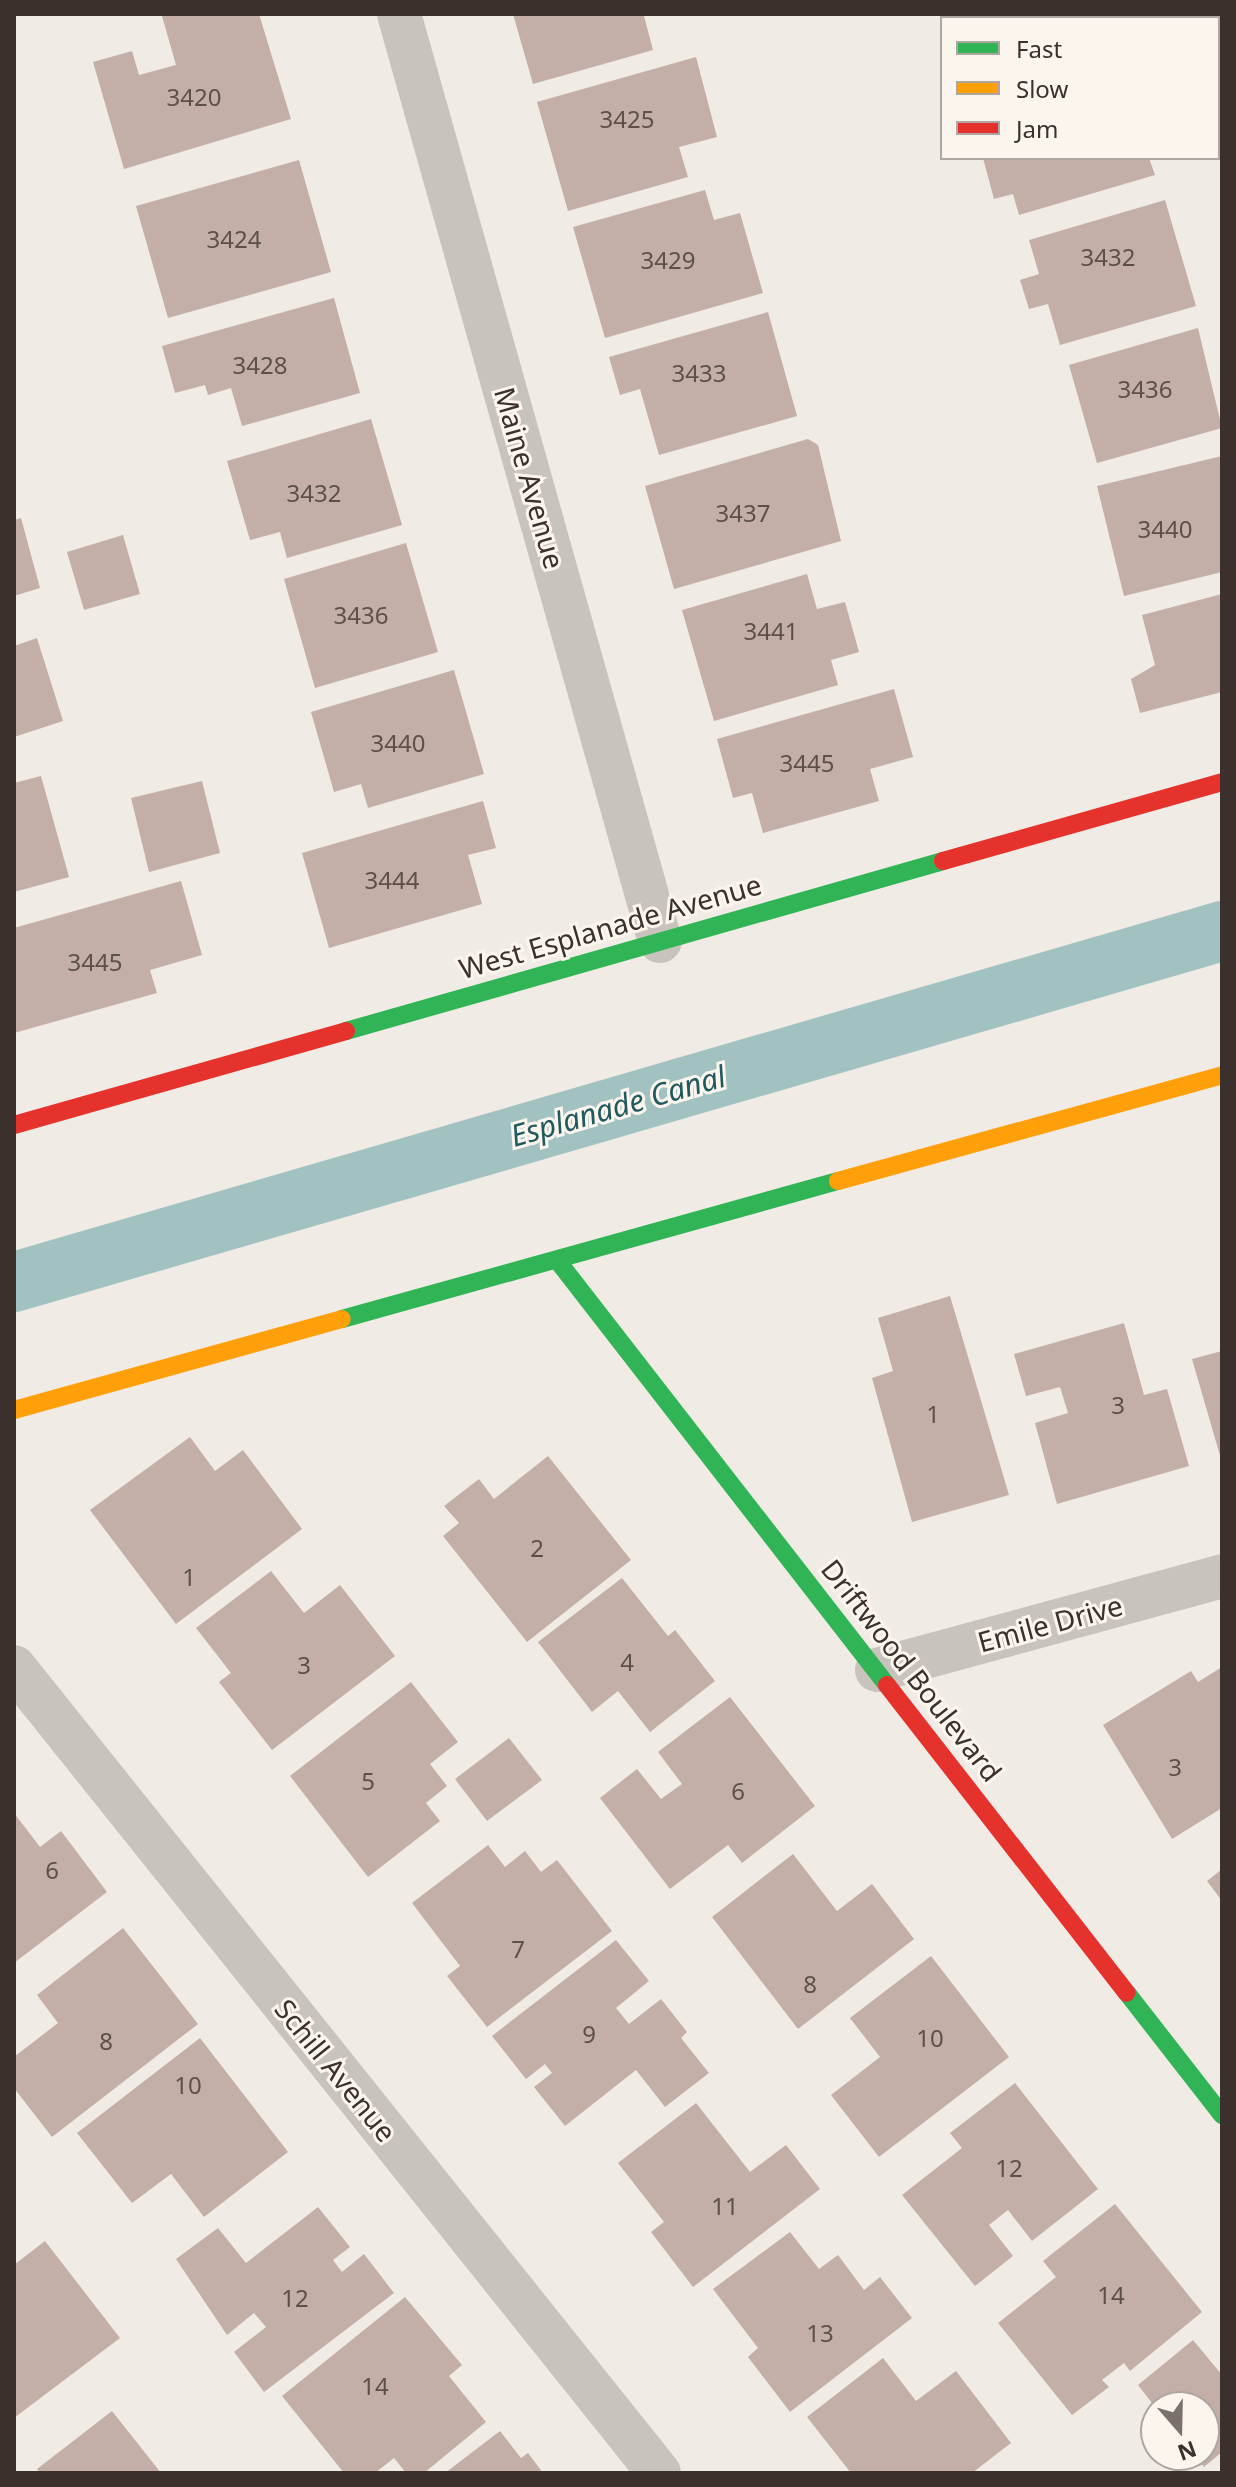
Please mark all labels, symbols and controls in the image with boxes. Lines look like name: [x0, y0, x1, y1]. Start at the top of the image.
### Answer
legend: [940, 16, 1220, 160]
text: Fast: [1016, 32, 1062, 65]
text: Slow: [1016, 72, 1068, 105]
house number: 3420: [167, 83, 221, 111]
house number: 3425: [600, 105, 654, 133]
text: Jam: [1016, 112, 1058, 145]
house number: 3424: [207, 225, 261, 253]
house number: 3432: [1081, 243, 1135, 271]
house number: 3429: [641, 246, 695, 274]
house number: 3428: [233, 351, 287, 379]
house number: 3433: [672, 359, 726, 387]
house number: 3436: [1118, 375, 1172, 403]
street label: Maine Avenue: [488, 383, 572, 573]
house number: 3432: [287, 479, 341, 507]
house number: 3437: [716, 499, 770, 527]
house number: 3440: [1138, 515, 1192, 543]
house number: 3436: [334, 601, 388, 629]
house number: 3441: [744, 617, 798, 645]
house number: 3440: [371, 729, 425, 757]
house number: 3445: [780, 749, 834, 777]
house number: 3444: [365, 866, 419, 894]
street label: West Esplanade Avenue: [455, 867, 765, 985]
house number: 3445: [68, 948, 122, 976]
water label: Esplanade Canal: [506, 1058, 730, 1154]
house number: 3: [1111, 1391, 1125, 1419]
house number: 1: [926, 1400, 940, 1428]
house number: 2: [530, 1534, 544, 1562]
street label: Driftwood Boulevard: [815, 1552, 1009, 1788]
house number: 1: [182, 1563, 196, 1591]
street label: Emile Drive: [974, 1588, 1126, 1658]
house number: 4: [620, 1648, 634, 1676]
house number: 3: [297, 1651, 311, 1679]
house number: 3: [1168, 1753, 1182, 1781]
house number: 5: [361, 1767, 375, 1795]
house number: 6: [731, 1777, 745, 1805]
house number: 6: [45, 1856, 59, 1884]
house number: 7: [511, 1935, 525, 1963]
house number: 8: [803, 1970, 817, 1998]
street label: Schill Avenue: [268, 1992, 404, 2148]
house number: 9: [582, 2020, 596, 2048]
house number: 10: [916, 2024, 944, 2052]
house number: 8: [99, 2027, 113, 2055]
house number: 10: [174, 2071, 202, 2099]
house number: 12: [995, 2154, 1023, 2182]
house number: 11: [711, 2192, 739, 2220]
house number: 14: [1097, 2281, 1125, 2309]
house number: 12: [281, 2284, 309, 2312]
house number: 13: [806, 2319, 834, 2347]
house number: 14: [361, 2372, 389, 2400]
north arrow: [1140, 2391, 1220, 2471]
text: N: [1174, 2435, 1201, 2469]

